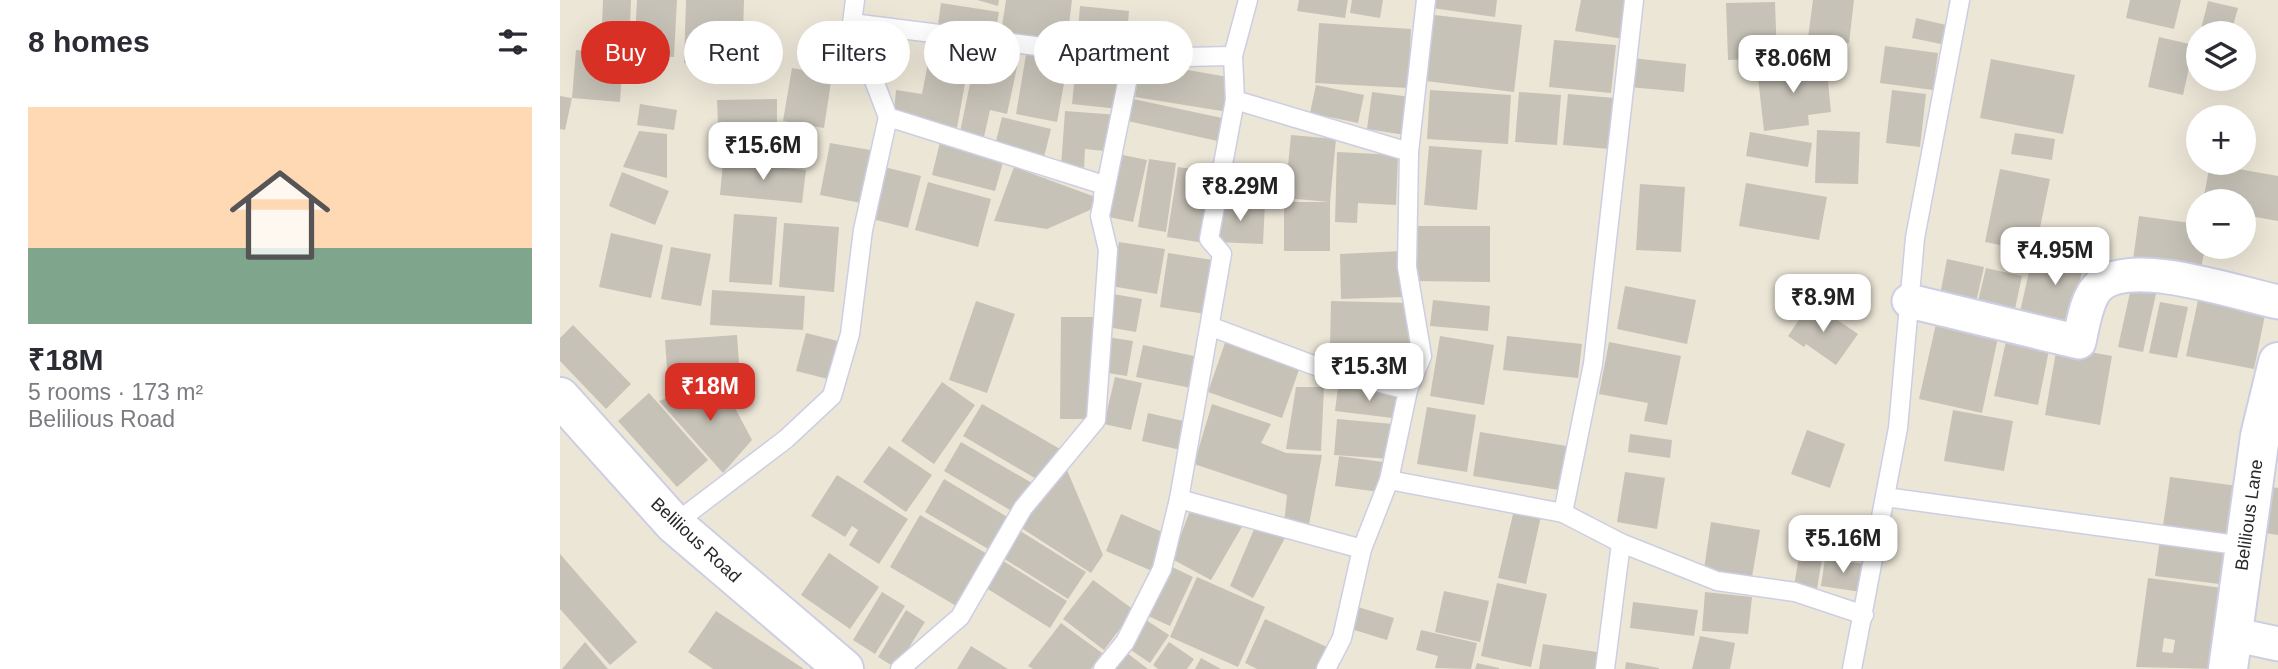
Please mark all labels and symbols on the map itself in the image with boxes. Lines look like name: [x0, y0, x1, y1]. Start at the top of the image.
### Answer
pin: ₹8.06M: [1736, 36, 1850, 95]
pin: ₹15.6M: [706, 122, 820, 182]
pin: ₹8.29M: [1183, 164, 1297, 223]
pin: ₹4.95M: [1998, 228, 2112, 287]
pin: ₹8.9M: [1774, 274, 1872, 334]
pin: ₹15.3M: [1312, 344, 1426, 403]
pin: ₹18M: [669, 364, 751, 423]
street label: Belilious Lane: [2231, 458, 2267, 572]
street label: Belilious Road: [647, 493, 745, 587]
pin: ₹5.16M: [1786, 516, 1900, 575]

